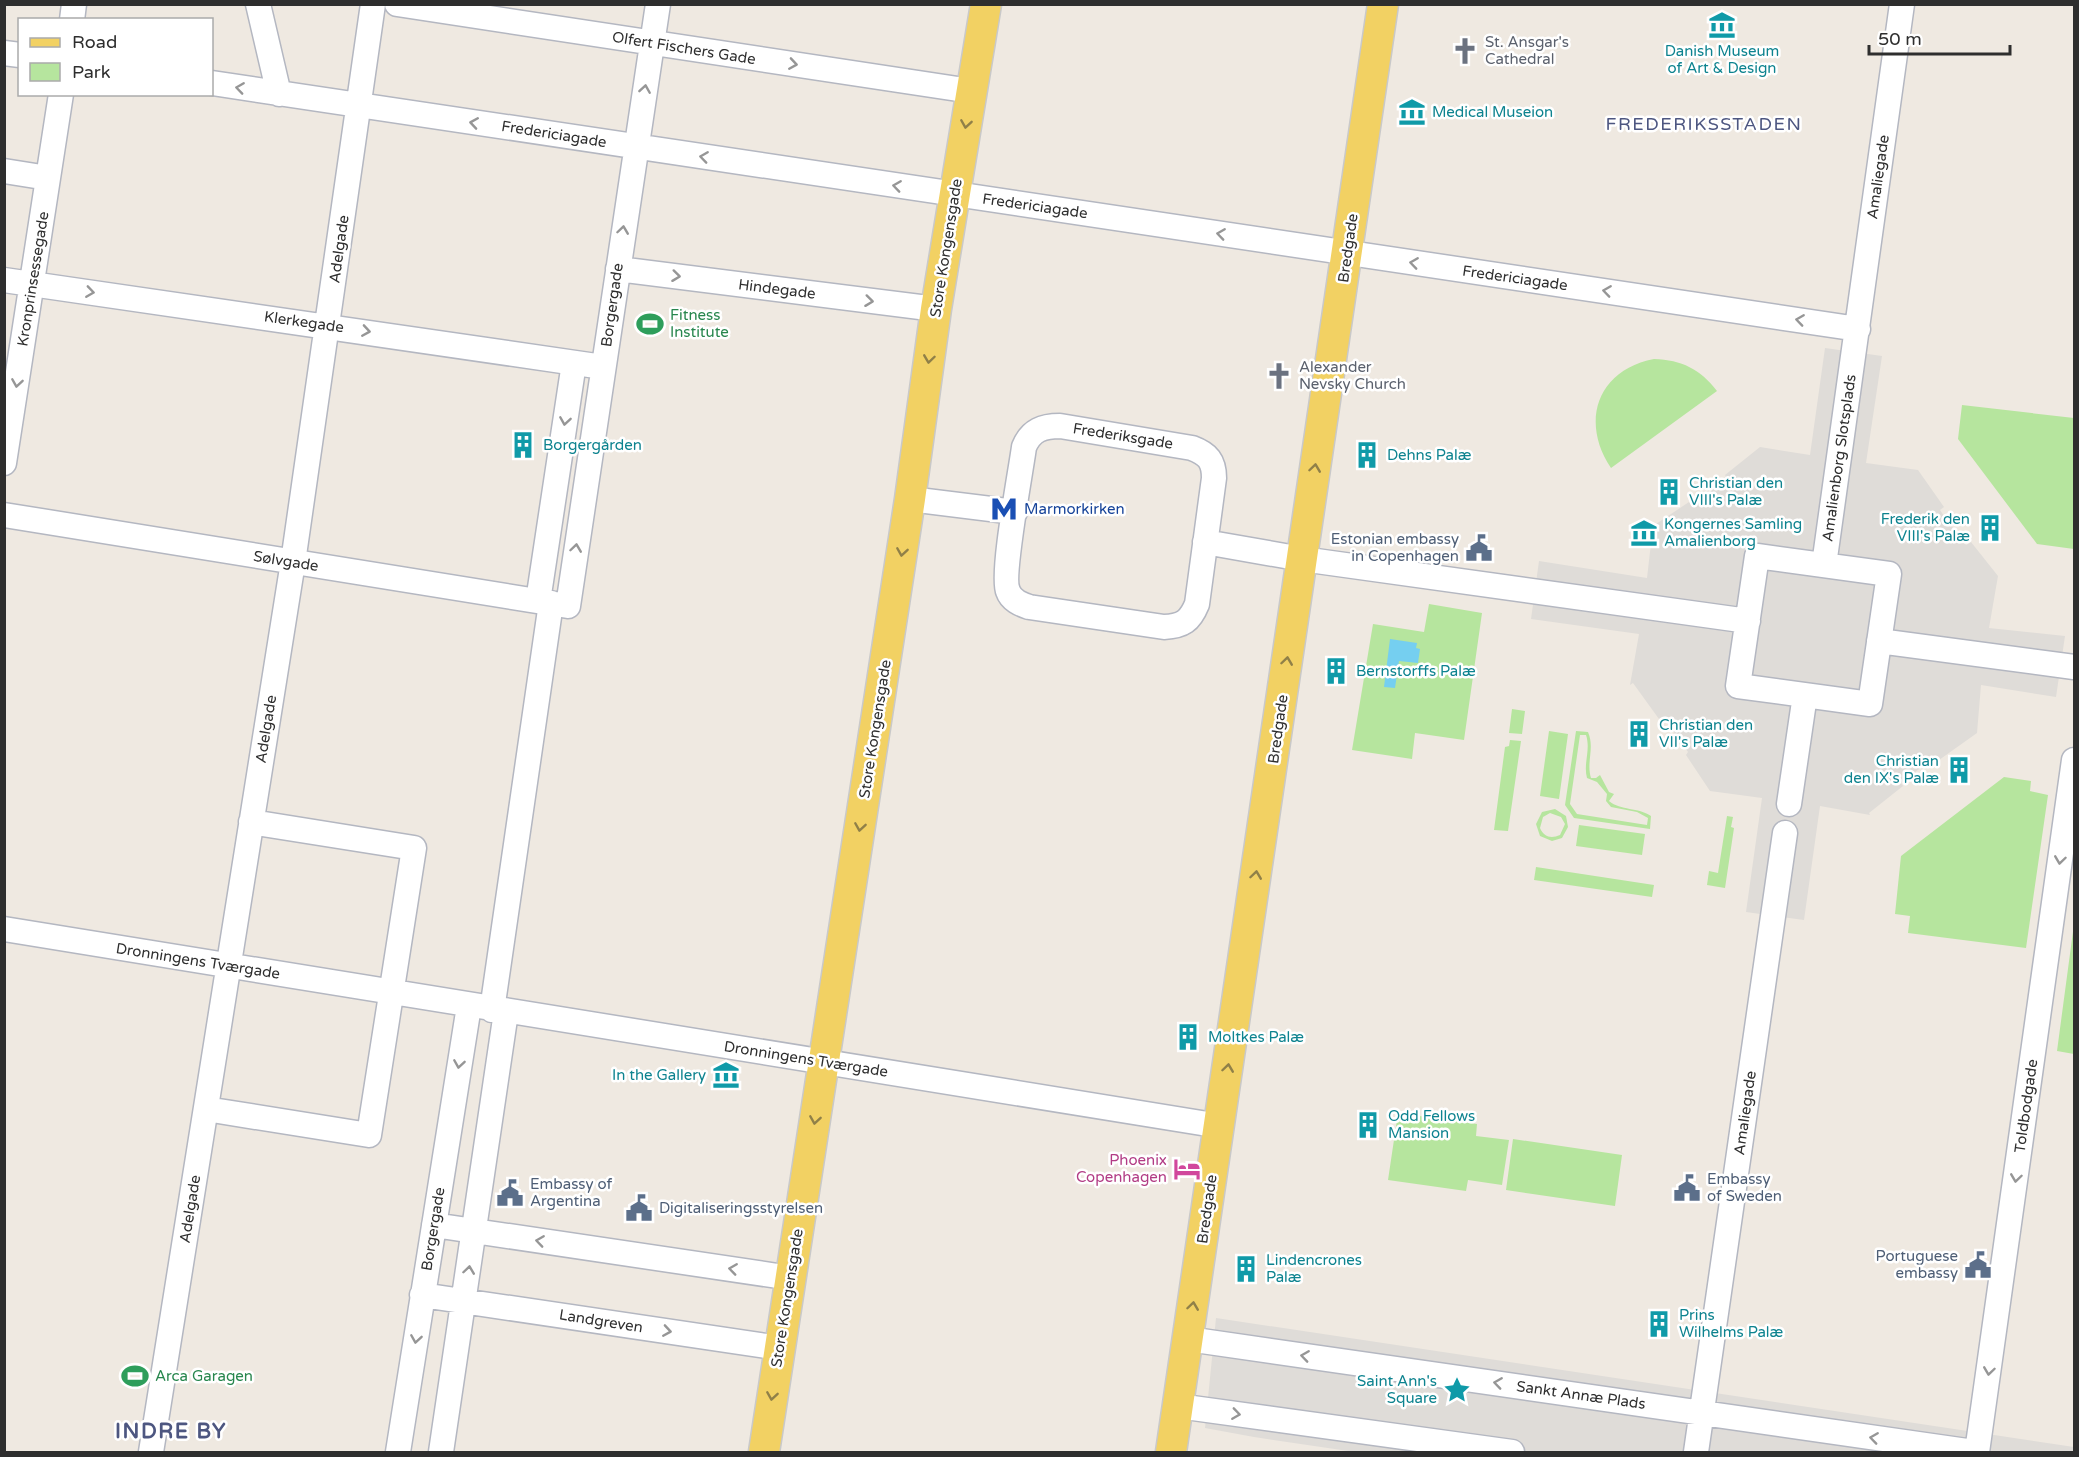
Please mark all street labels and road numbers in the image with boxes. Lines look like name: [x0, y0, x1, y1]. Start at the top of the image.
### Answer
street label: Olfert Fischers Gade: [611, 28, 757, 68]
street label: Fredericiagade: [500, 117, 608, 151]
street label: Amaliegade: [1863, 134, 1893, 220]
street label: Store Kongensgade: [926, 177, 966, 319]
street label: Fredericiagade: [981, 190, 1089, 222]
street label: Kronprinsessegade: [13, 210, 53, 348]
street label: Bredgade: [1334, 212, 1362, 284]
street label: Adelgade: [325, 214, 353, 284]
street label: Borgergade: [597, 262, 627, 348]
street label: Fredericiagade: [1461, 262, 1569, 294]
street label: Hindegade: [737, 275, 817, 303]
street label: Klerkegade: [263, 307, 345, 337]
street label: Amalienborg Slotsplads: [1818, 373, 1860, 543]
street label: Frederiksgade: [1072, 419, 1174, 453]
street label: Sølvgade: [252, 547, 320, 575]
street label: Store Kongensgade: [855, 658, 895, 800]
street label: Bredgade: [1264, 693, 1292, 765]
street label: Adelgade: [252, 694, 280, 764]
street label: Dronningens Tværgade: [115, 939, 281, 983]
street label: Dronningens Tværgade: [723, 1037, 889, 1081]
street label: Toldbodgade: [2011, 1058, 2041, 1154]
street label: Amaliegade: [1730, 1070, 1760, 1156]
street label: Bredgade: [1193, 1173, 1221, 1245]
street label: Adelgade: [176, 1174, 204, 1244]
street label: Borgergade: [418, 1186, 448, 1272]
street label: Store Kongensgade: [767, 1227, 807, 1369]
street label: Landgreven: [558, 1305, 644, 1337]
street label: Sankt Annæ Plads: [1515, 1377, 1647, 1413]

